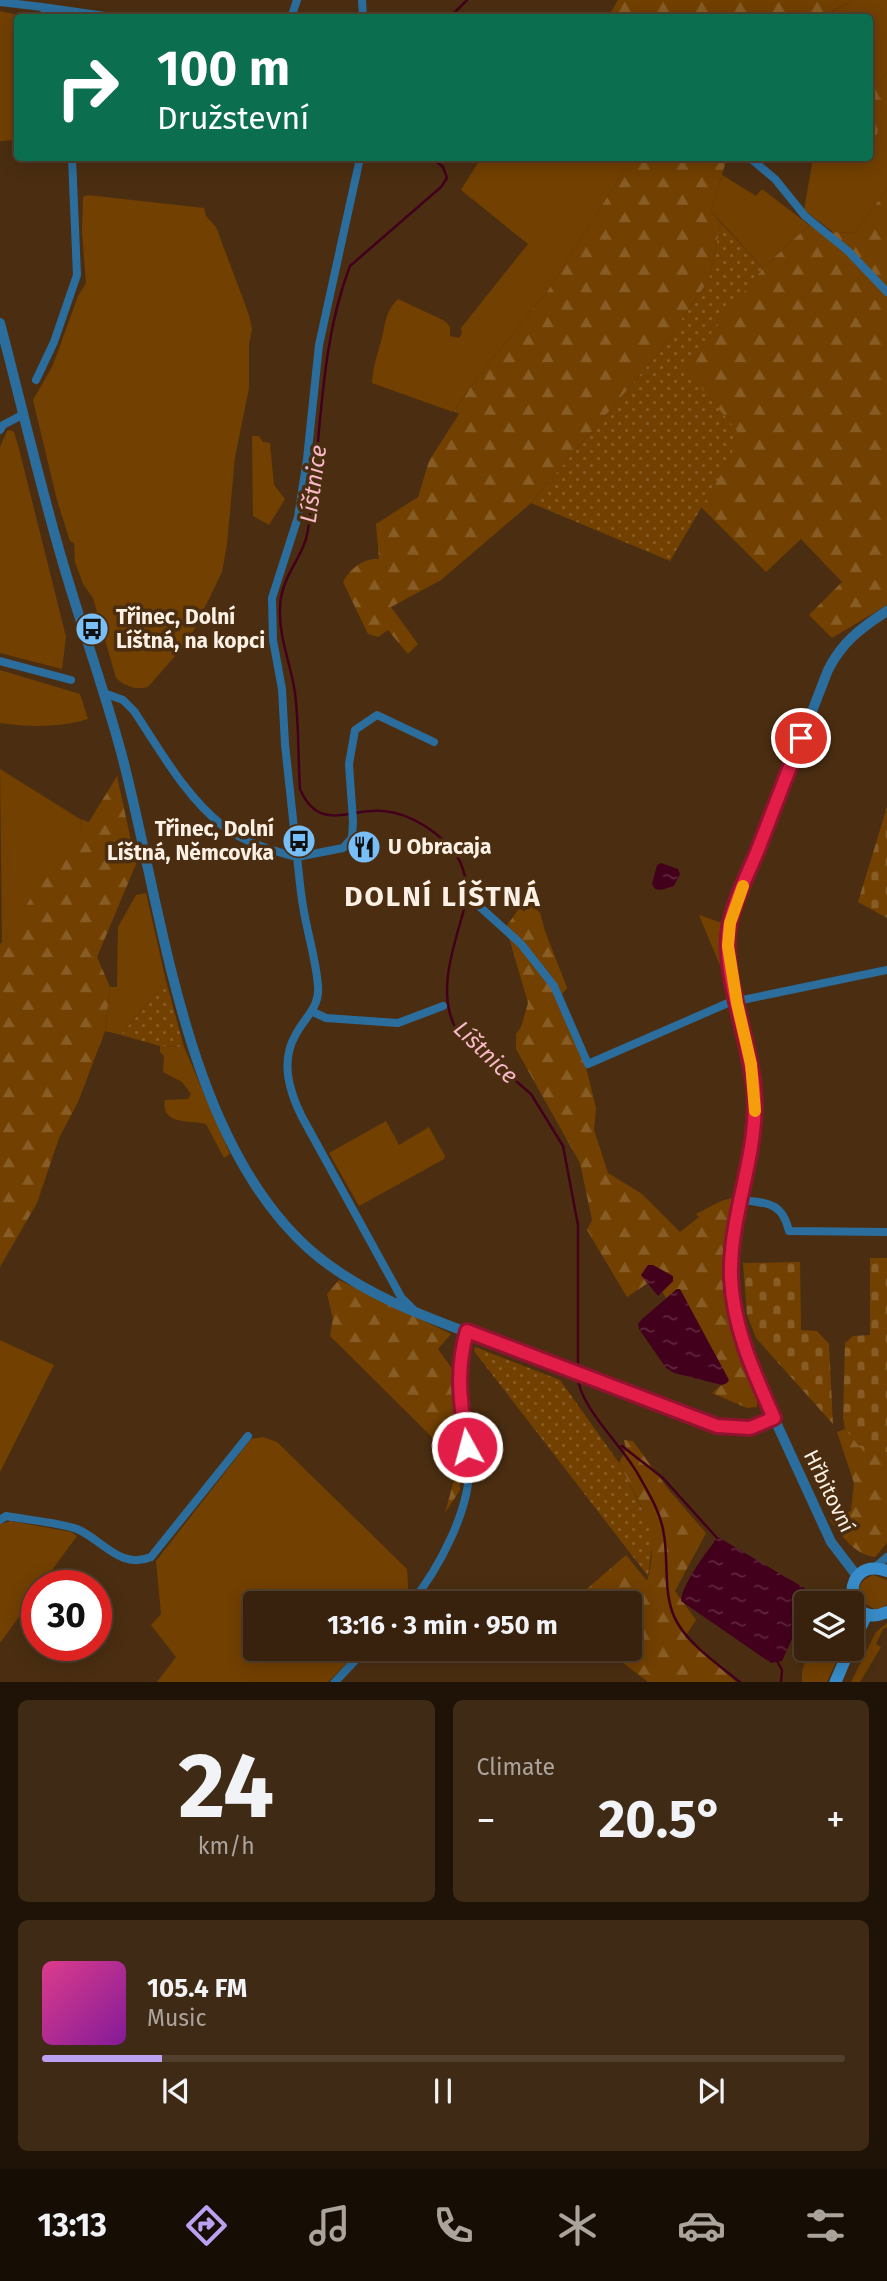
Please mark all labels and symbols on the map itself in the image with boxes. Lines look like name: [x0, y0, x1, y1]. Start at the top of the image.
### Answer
water label: Líštnice: [294, 443, 332, 525]
place label: Třinec, Dolní Líštná, na kopci: [116, 604, 265, 654]
bus stop icon: Třinec, Dolní Líštná, na kopci: [73, 610, 111, 648]
pin: [771, 708, 831, 768]
place label: Třinec, Dolní Líštná, Němcovka: [107, 816, 274, 866]
bus stop icon: Třinec, Dolní Líštná, Němcovka: [280, 822, 318, 860]
restaurant icon: U Obracaja: [345, 828, 383, 866]
place label: U Obracaja: [388, 834, 491, 860]
district label: DOLNÍ LÍŠTNÁ: [344, 879, 542, 913]
water label: Líštnice: [448, 1015, 524, 1089]
position arrow: [430, 1410, 504, 1484]
street label: Hřbitovní: [798, 1445, 860, 1537]
speed limit sign: 30: [21, 1570, 112, 1661]

